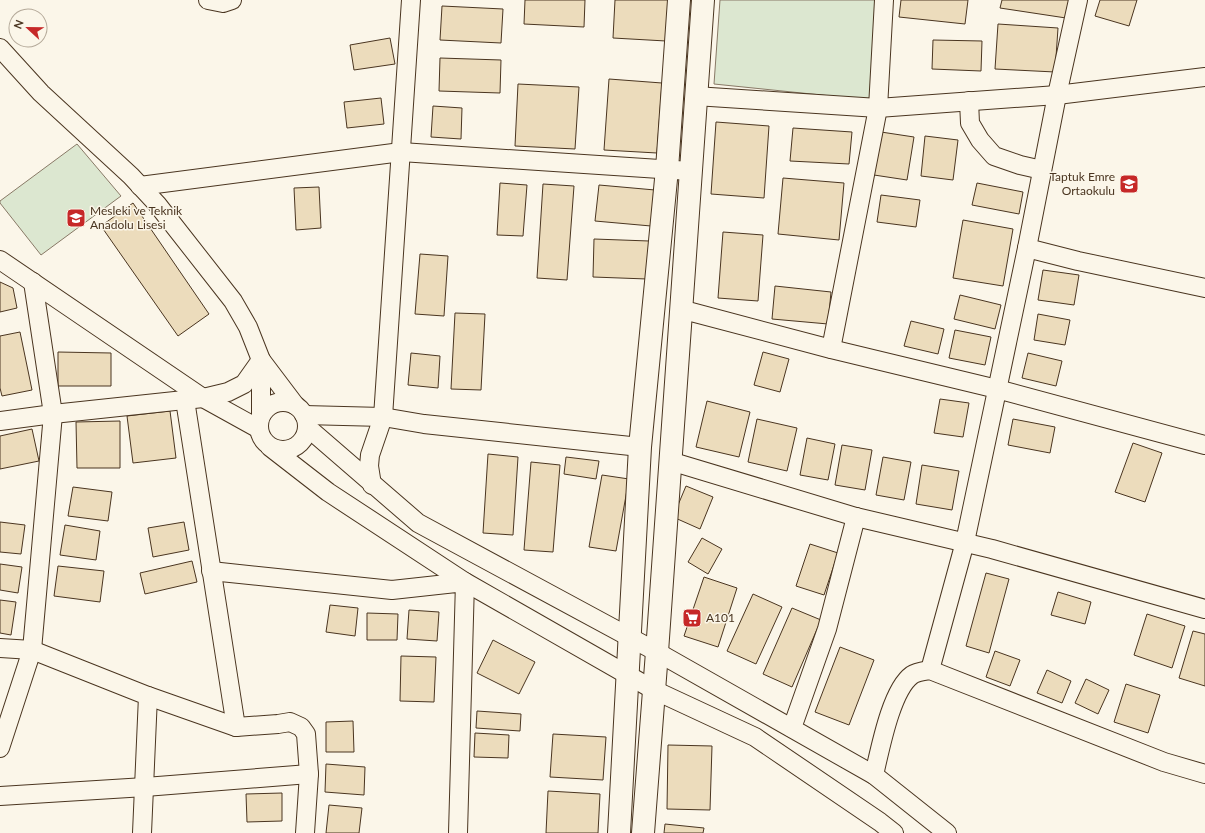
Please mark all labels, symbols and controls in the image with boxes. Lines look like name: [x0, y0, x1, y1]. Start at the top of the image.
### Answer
north arrow: [8, 8, 48, 48]
text: N: [11, 18, 26, 30]
place label: Taptuk Emre Ortaokulu: [1049, 169, 1115, 198]
school or university icon: Taptuk Emre Ortaokulu: [1118, 173, 1140, 195]
place label: Mesleki ve Teknik Anadolu Lisesi: [90, 203, 183, 232]
school or university icon: Mesleki ve Teknik Anadolu Lisesi: [65, 207, 87, 229]
supermarket icon: A101: [681, 607, 703, 629]
place label: A101: [706, 610, 735, 625]

